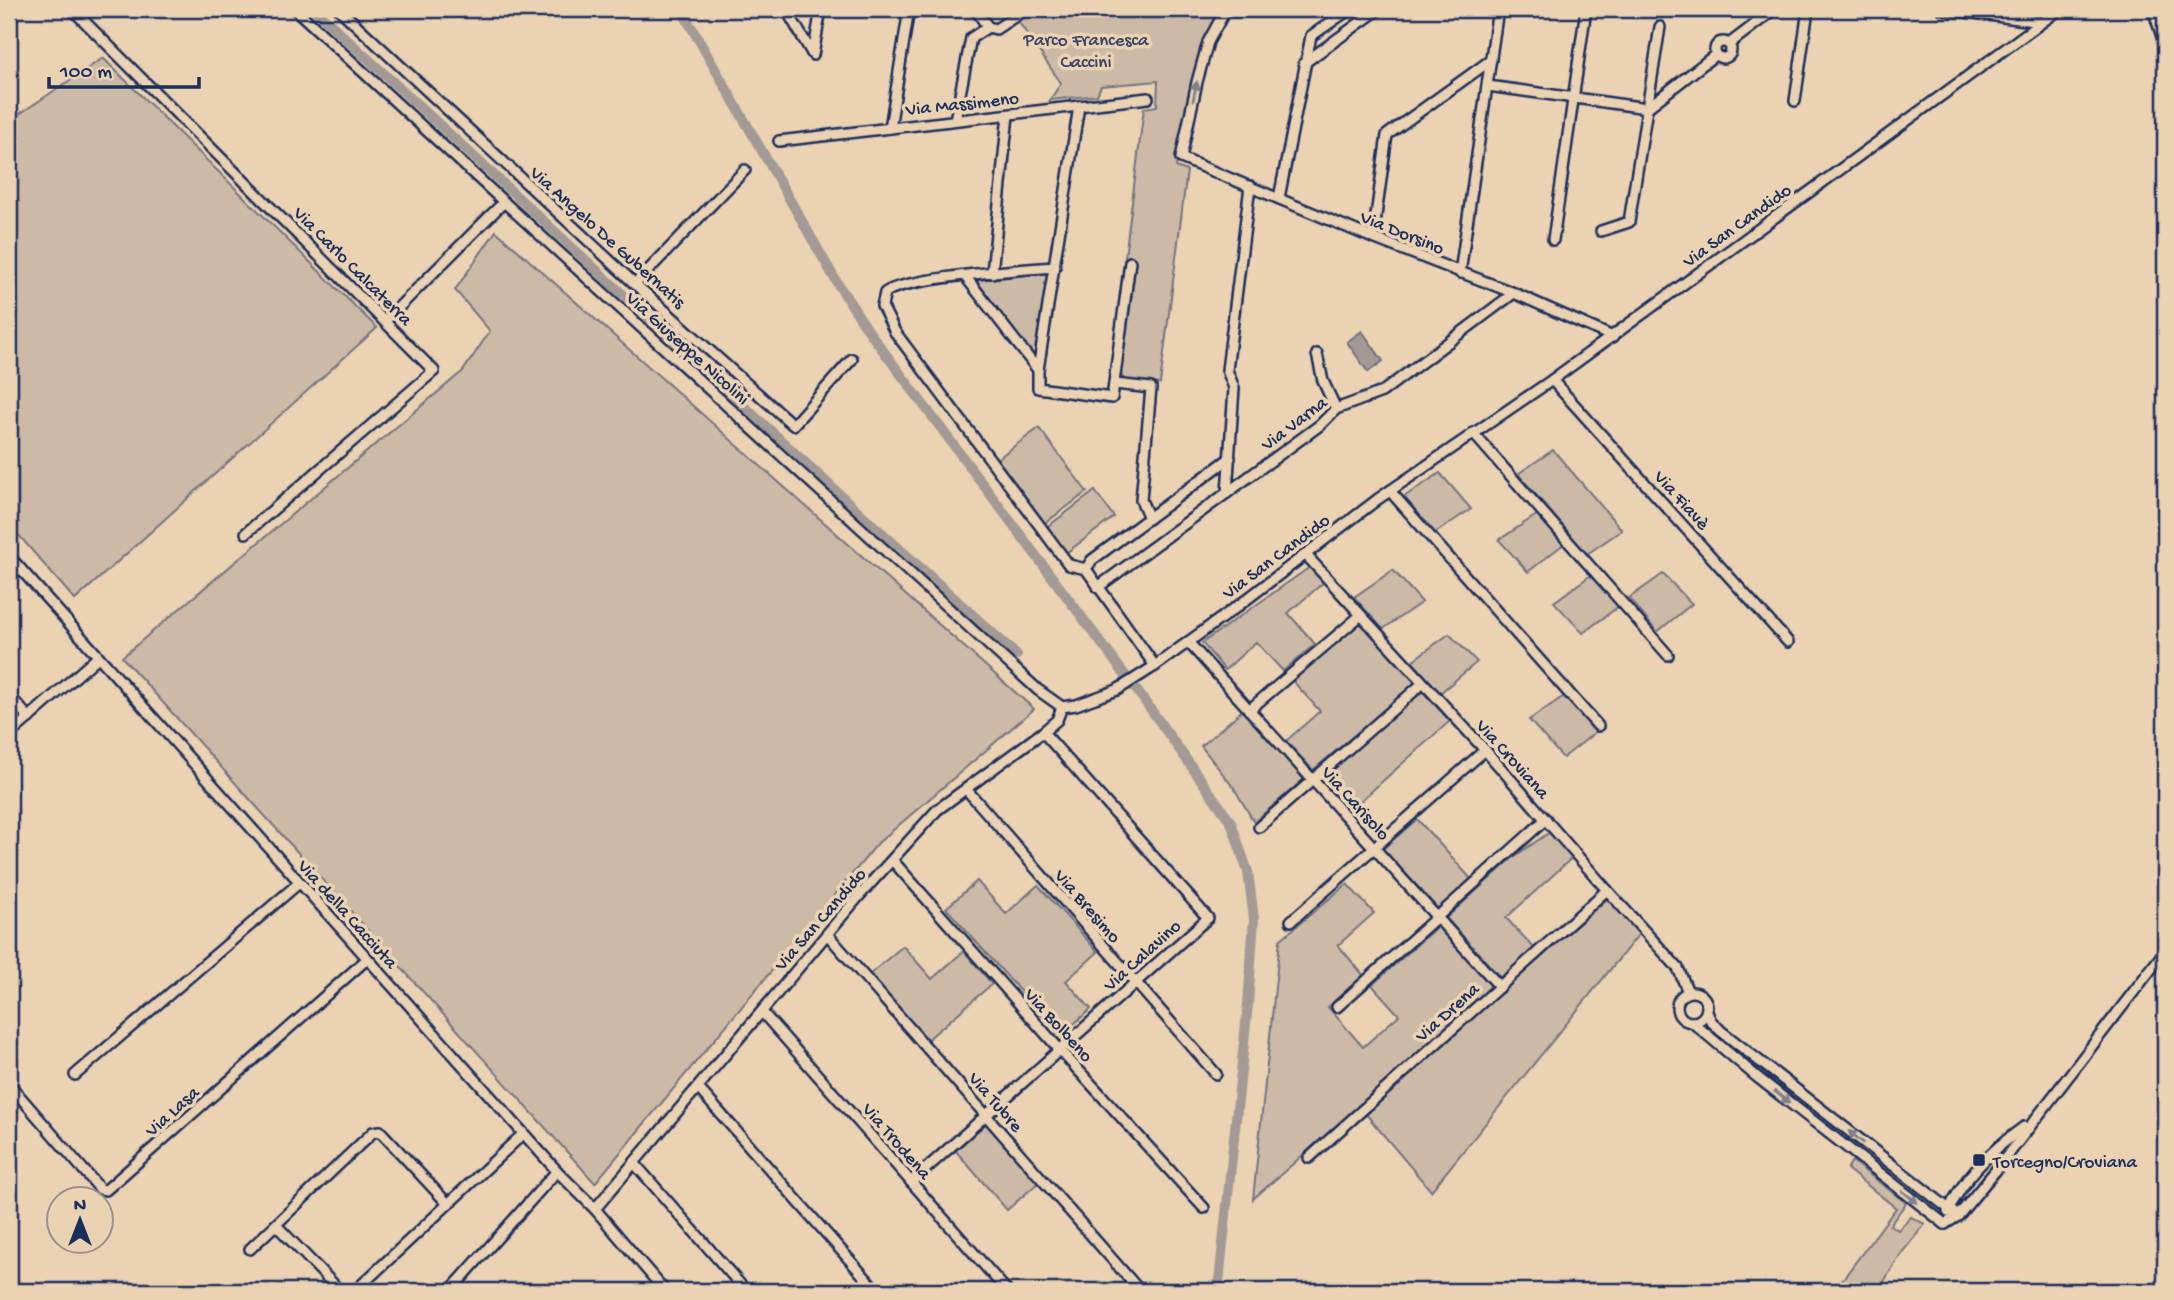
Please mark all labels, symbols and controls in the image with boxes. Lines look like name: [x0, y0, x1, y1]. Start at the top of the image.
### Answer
park label: Parco Francesca Caccini: [1023, 30, 1150, 75]
scale bar: [49, 46, 200, 90]
text: 100 m: [59, 61, 112, 86]
one-way arrow: [1189, 80, 1200, 102]
street label: Via Massimeno: [904, 88, 1020, 123]
street label: Via Angelo De Gubernatis: [523, 162, 690, 315]
street label: Via San Candido: [1678, 180, 1797, 275]
street label: Via Carlo Calcaterra: [286, 202, 417, 333]
street label: Via Dorsino: [1355, 207, 1447, 262]
street label: Via Giuseppe Nicolini: [619, 287, 753, 411]
street label: Via Varna: [1257, 392, 1334, 458]
street label: Via Fiavè: [1647, 466, 1713, 536]
street label: Via San Candido: [1218, 510, 1336, 606]
street label: Via Croviana: [1469, 715, 1554, 806]
street label: Via Carisolo: [1314, 762, 1394, 846]
street label: Via della Cacciuta: [291, 855, 402, 976]
street label: Via San Candido: [770, 864, 873, 977]
street label: Via Bresimo: [1047, 865, 1125, 949]
street label: Via Calavino: [1099, 916, 1187, 998]
street label: Via Drena: [1411, 978, 1486, 1049]
street label: Via Bolbeno: [1017, 984, 1097, 1068]
street label: Via Tubre: [961, 1068, 1027, 1138]
street label: Via Lasa: [141, 1081, 206, 1143]
one-way arrow: [1773, 1089, 1791, 1104]
street label: Via Trodena: [855, 1098, 936, 1186]
one-way arrow: [1848, 1130, 1866, 1145]
marker: Torcegno/Croviana: [1971, 1152, 1987, 1168]
place label: Torcegno/Croviana: [1992, 1152, 2138, 1175]
north arrow: [46, 1184, 116, 1254]
one-way arrow: [1901, 1190, 1919, 1204]
text: N: [74, 1195, 86, 1218]

